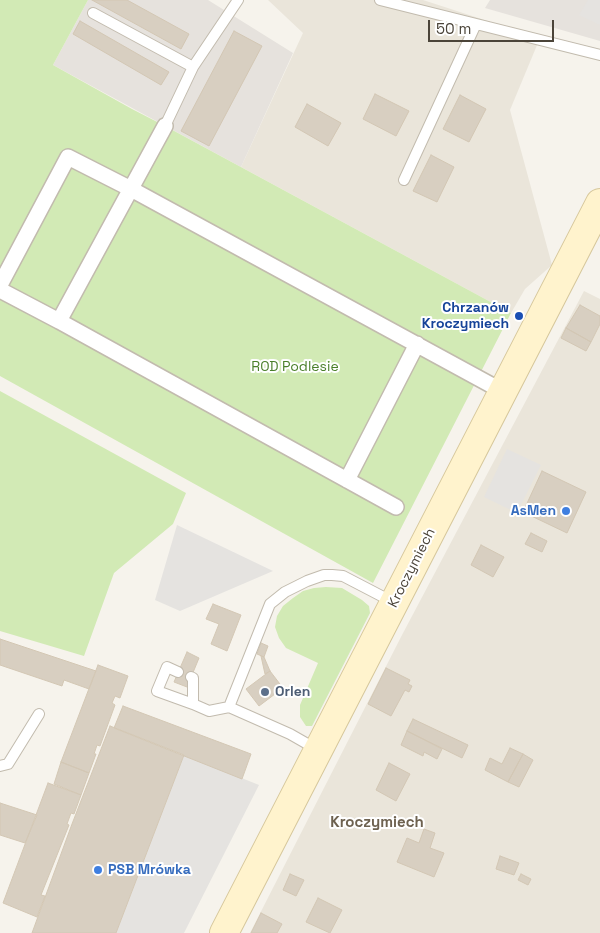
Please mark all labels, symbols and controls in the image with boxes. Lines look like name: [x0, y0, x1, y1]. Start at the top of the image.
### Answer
scale bar: [430, 10, 556, 42]
text: 50 m: [436, 19, 471, 38]
place label: Chrzanów Kroczymiech: [422, 300, 509, 332]
marker: Chrzanów Kroczymiech: [513, 310, 525, 322]
park label: ROD Podlesie: [251, 359, 339, 375]
place label: AsMen: [511, 503, 556, 519]
marker: AsMen: [560, 505, 572, 517]
street label: Kroczymiech: [385, 525, 439, 611]
place label: Orlen: [275, 684, 310, 700]
marker: Orlen: [259, 686, 271, 698]
district label: Kroczymiech: [330, 814, 424, 832]
place label: PSB Mrówka: [108, 862, 191, 878]
marker: PSB Mrówka: [92, 864, 104, 876]

